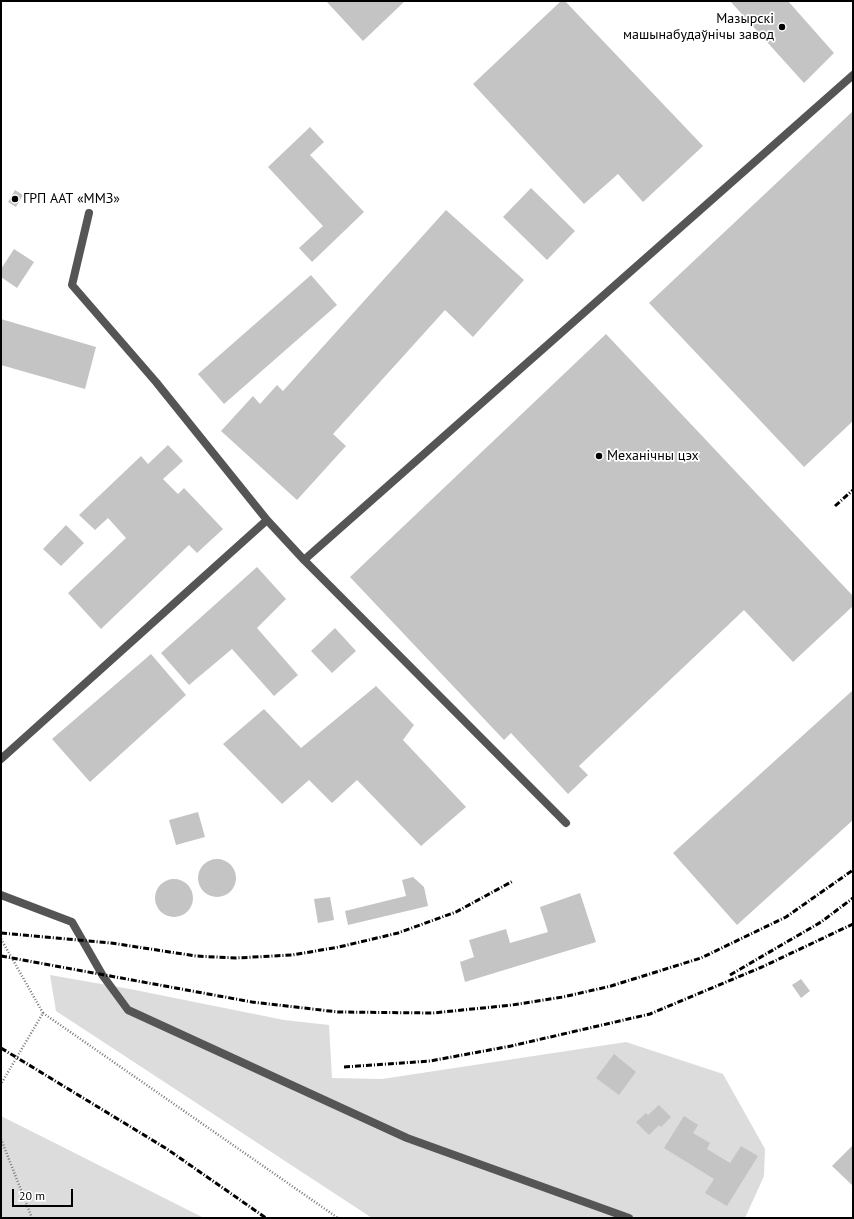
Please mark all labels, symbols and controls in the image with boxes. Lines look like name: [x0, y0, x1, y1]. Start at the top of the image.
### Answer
place label: Мазырскі машынабудаўнічы завод: [623, 11, 774, 44]
marker: Мазырскі машынабудаўнічы завод: [777, 22, 787, 32]
place label: ГРП ААТ «ММЗ»: [23, 191, 120, 207]
marker: ГРП ААТ «ММЗ»: [10, 194, 20, 204]
place label: Механічны цэх: [607, 448, 699, 464]
marker: Механічны цэх: [594, 451, 604, 461]
scale bar: [14, 1181, 75, 1207]
text: 20 m: [19, 1188, 45, 1203]

